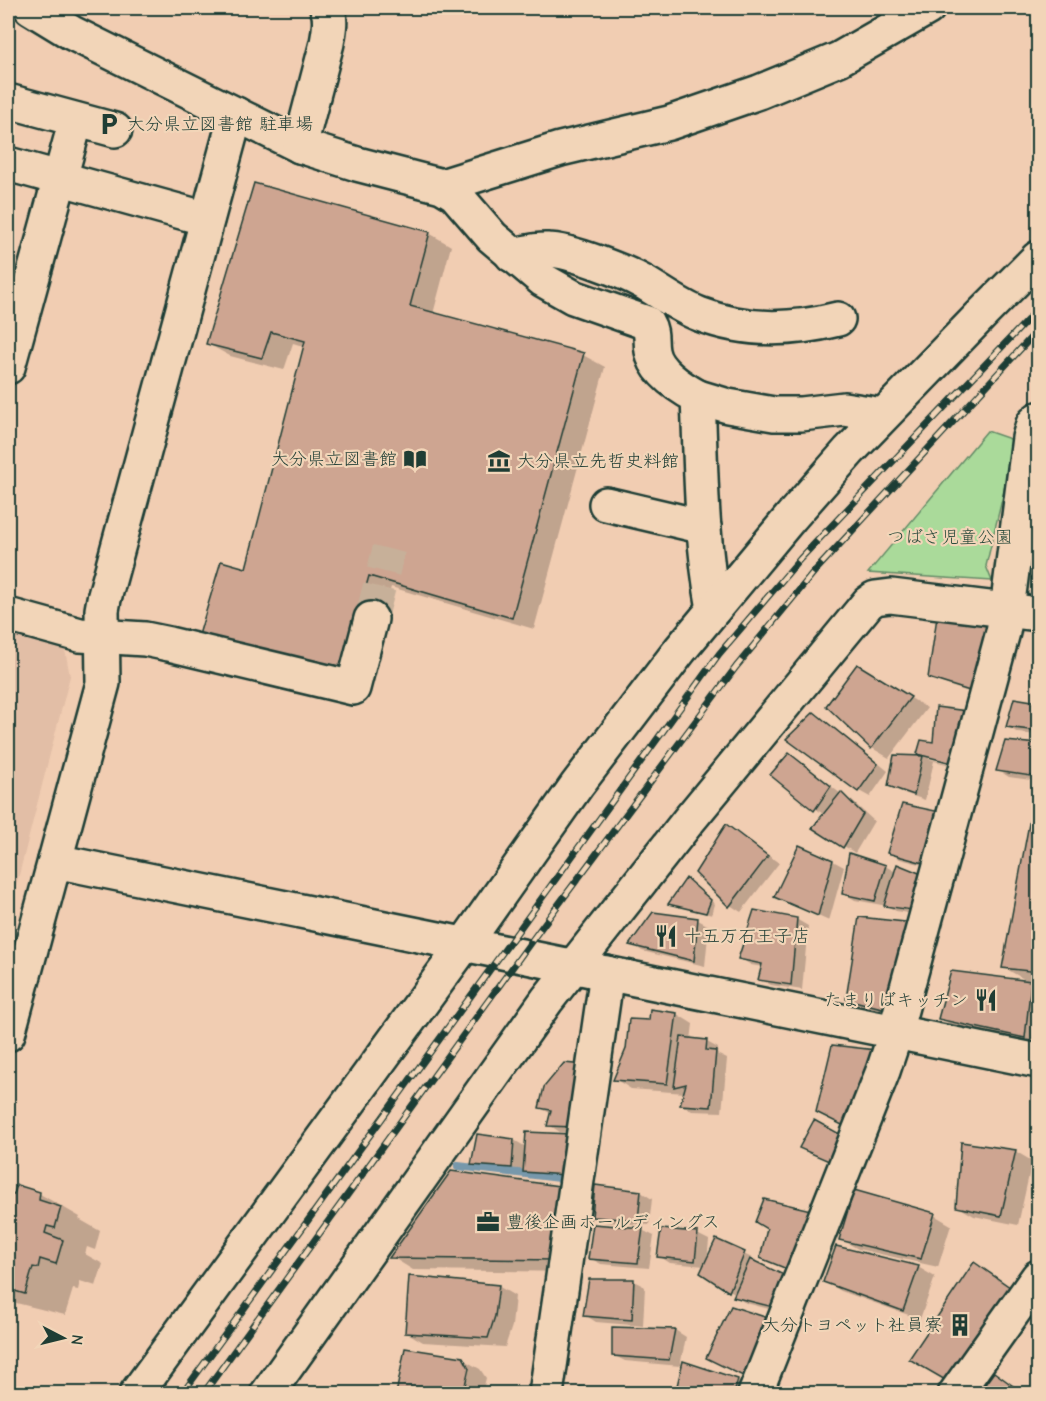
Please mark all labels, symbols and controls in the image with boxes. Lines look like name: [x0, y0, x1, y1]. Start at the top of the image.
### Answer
parking icon: 大分県立図書館 駐車場: [96, 111, 122, 137]
place label: 大分県立図書館 駐車場: [127, 114, 313, 135]
library icon: 大分県立図書館: [402, 446, 428, 472]
museum icon: 大分県立先哲史料館: [486, 448, 512, 474]
place label: 大分県立図書館: [271, 449, 397, 470]
place label: 大分県立先哲史料館: [517, 451, 679, 472]
park label: つばさ児童公園: [887, 527, 1013, 548]
restaurant icon: 十五万石王子店: [653, 923, 679, 949]
place label: 十五万石王子店: [684, 926, 810, 947]
restaurant icon: たまりばキッチン: [973, 987, 999, 1013]
place label: たまりばキッチン: [824, 990, 968, 1011]
office icon: 豊後企画ホールディングス: [475, 1209, 501, 1235]
place label: 豊後企画ホールディングス: [506, 1212, 720, 1233]
north arrow: [33, 1308, 93, 1368]
building icon: 大分トヨペット社員寮: [947, 1312, 973, 1338]
place label: 大分トヨペット社員寮: [762, 1315, 942, 1336]
text: N: [67, 1333, 86, 1346]

